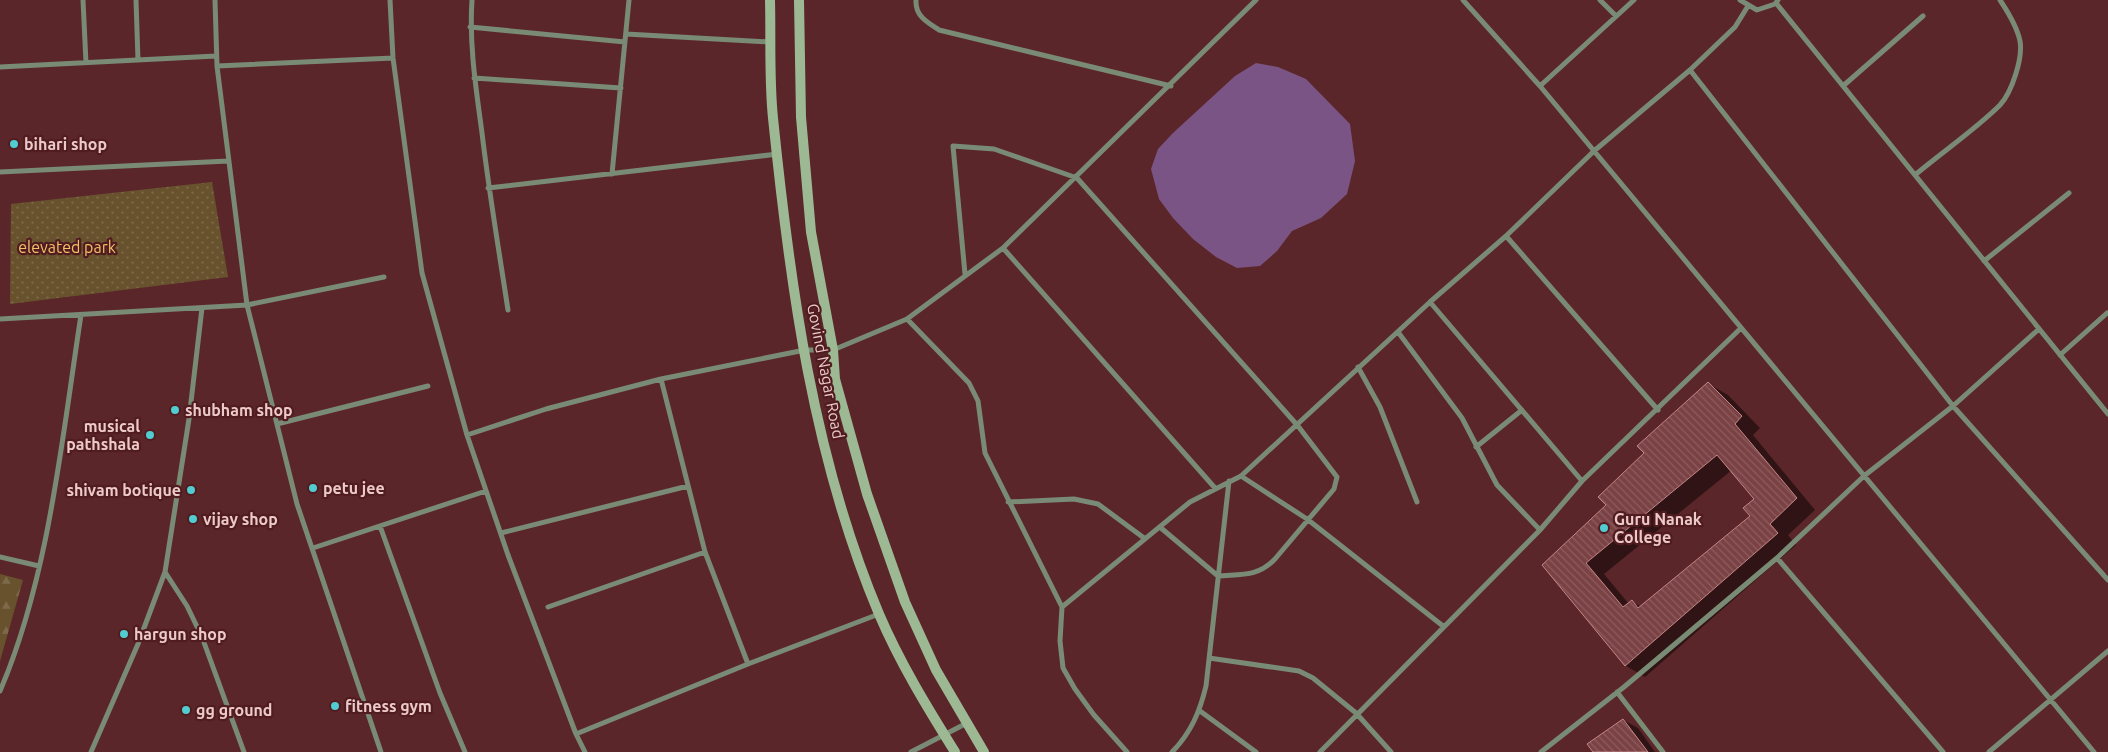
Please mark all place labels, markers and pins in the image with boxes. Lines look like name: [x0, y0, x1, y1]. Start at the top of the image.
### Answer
place label: bihari shop: [24, 135, 107, 153]
marker: bihari shop: [8, 138, 20, 150]
place label: shubham shop: [185, 401, 293, 419]
marker: shubham shop: [169, 404, 181, 416]
place label: musical pathshala: [66, 417, 140, 453]
marker: musical pathshala: [144, 429, 156, 441]
place label: petu jee: [323, 479, 385, 497]
place label: shivam botique: [66, 481, 181, 499]
marker: petu jee: [307, 482, 319, 494]
marker: shivam botique: [185, 484, 197, 496]
place label: vijay shop: [203, 510, 278, 528]
place label: Guru Nanak College: [1614, 510, 1702, 546]
marker: vijay shop: [187, 513, 199, 525]
marker: Guru Nanak College: [1598, 522, 1610, 534]
place label: hargun shop: [134, 625, 227, 643]
marker: hargun shop: [118, 628, 130, 640]
place label: fitness gym: [345, 697, 432, 715]
marker: fitness gym: [329, 700, 341, 712]
place label: gg ground: [196, 701, 272, 719]
marker: gg ground: [180, 704, 192, 716]

